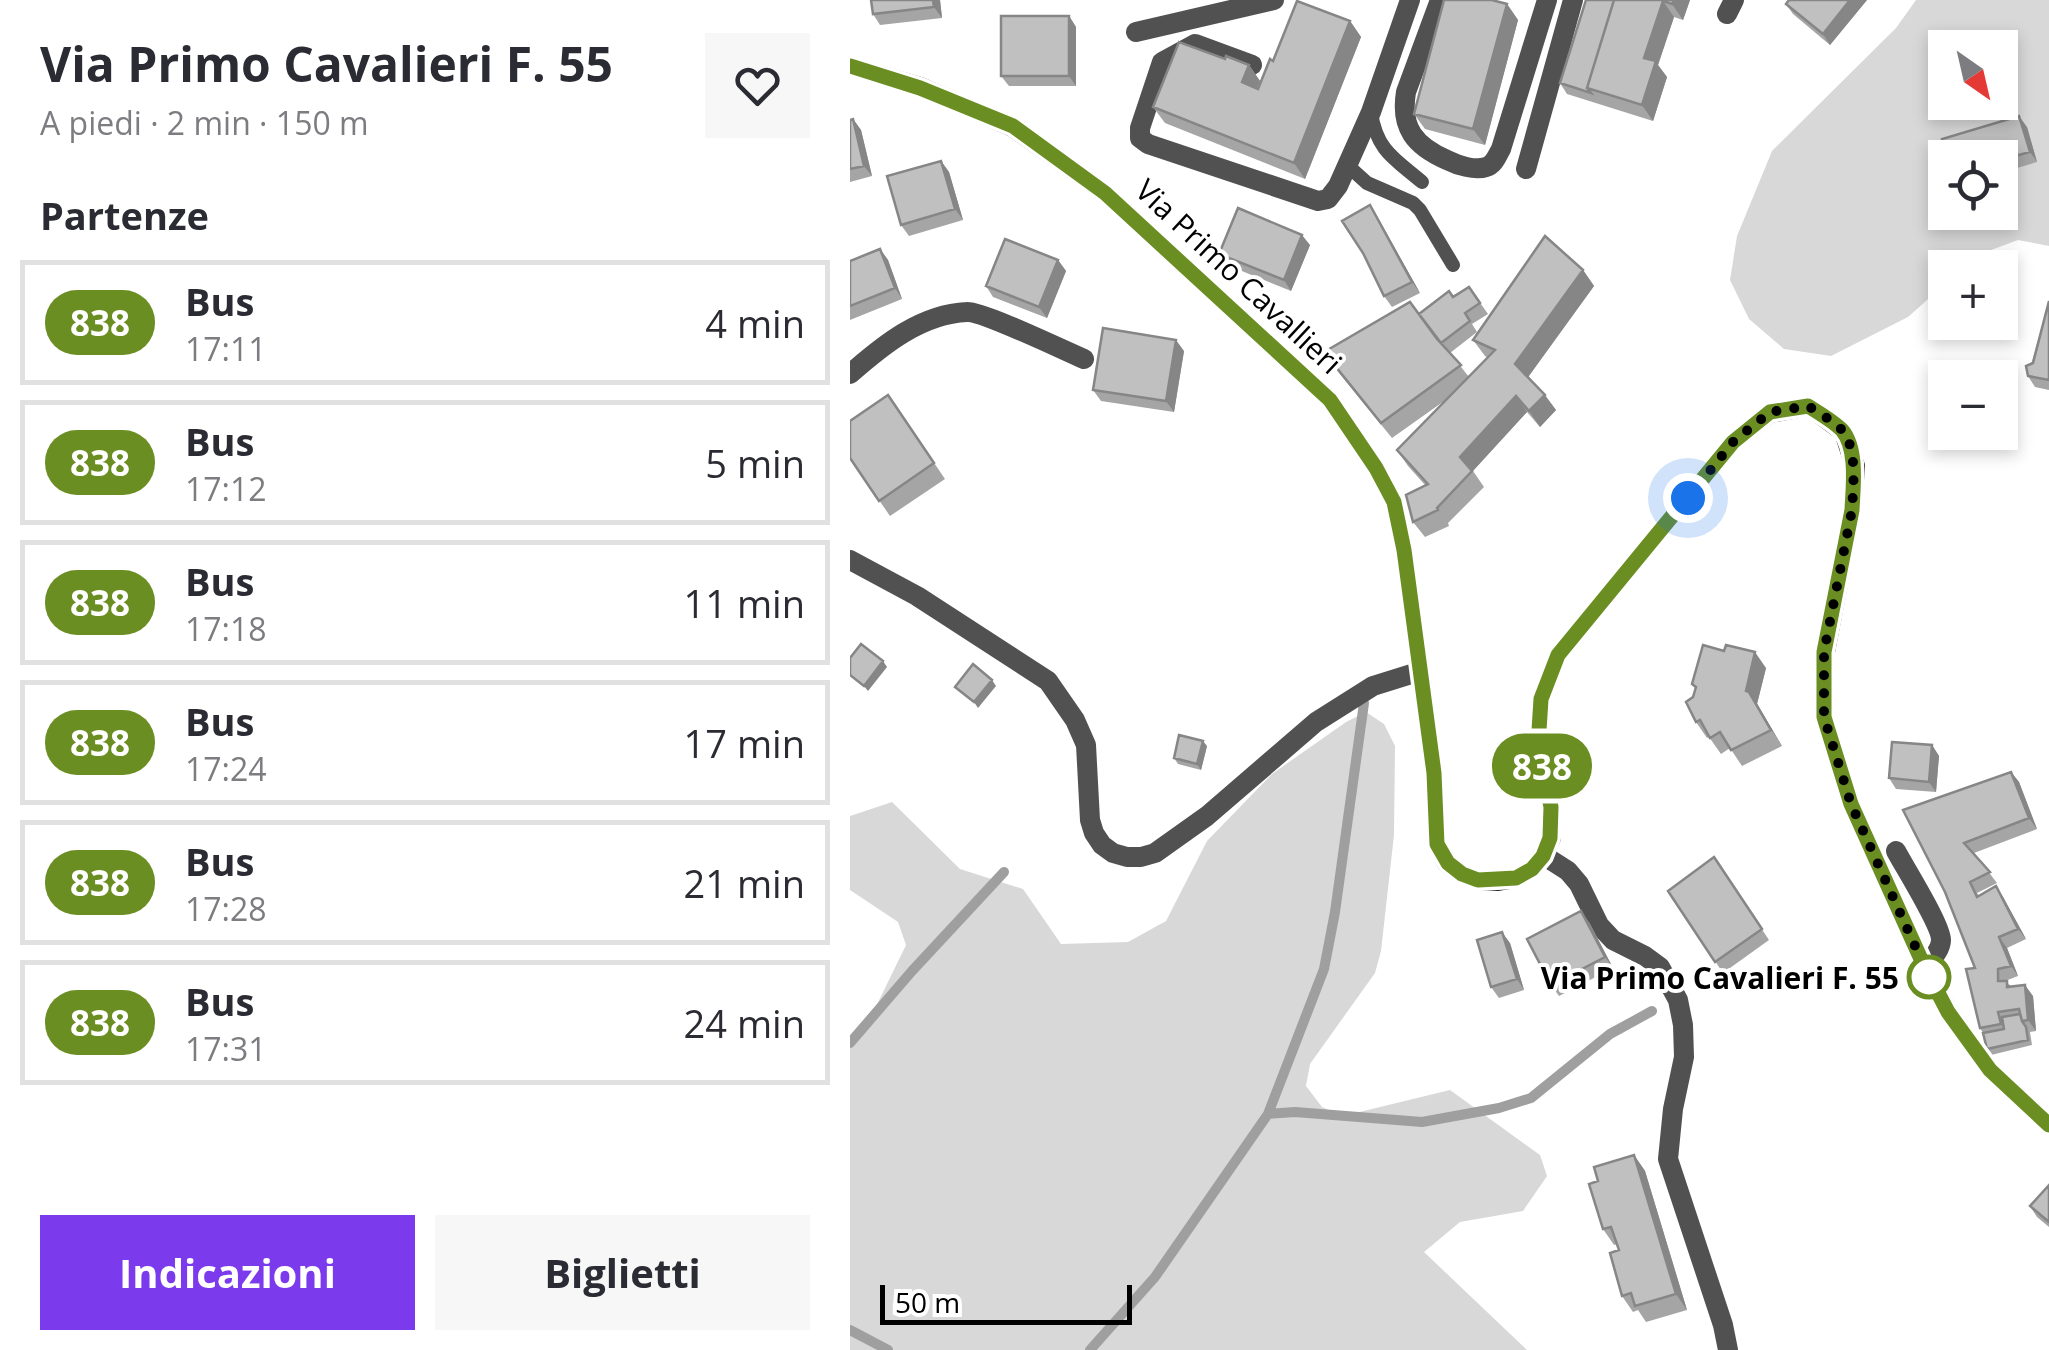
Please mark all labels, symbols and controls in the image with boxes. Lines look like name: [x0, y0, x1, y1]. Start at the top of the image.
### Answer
north arrow: [1928, 30, 2018, 120]
map controls: [1928, 30, 2018, 450]
text: Via Primo Cavalieri F. 55: [40, 31, 613, 96]
button: heart: [705, 33, 810, 138]
text: A piedi · 2 min · 150 m: [40, 101, 369, 144]
button: locate: [1928, 140, 2018, 230]
street label: Via Primo Cavallieri: [1127, 170, 1351, 382]
text: Partenze: [40, 189, 209, 241]
button: +: [1928, 250, 2018, 340]
text: Bus: [185, 275, 254, 327]
text: 4 min: [705, 297, 805, 349]
text: 838: [70, 299, 130, 346]
text: 17:11: [185, 327, 267, 370]
button: −: [1928, 360, 2018, 450]
text: Bus: [185, 415, 254, 467]
text: 5 min: [705, 437, 805, 489]
text: 838: [70, 439, 130, 486]
text: 17:12: [185, 467, 267, 510]
your location: [1663, 473, 1713, 523]
text: Bus: [185, 555, 254, 607]
text: 11 min: [684, 577, 805, 629]
text: 838: [70, 579, 130, 626]
text: 17:18: [185, 607, 267, 650]
text: Bus: [185, 695, 254, 747]
text: 17 min: [684, 717, 805, 769]
text: 838: [70, 719, 130, 766]
line badge: 838: [1484, 734, 1600, 798]
text: 838: [1512, 743, 1572, 790]
text: 17:24: [185, 747, 267, 790]
text: Bus: [185, 835, 254, 887]
text: 21 min: [684, 857, 805, 909]
text: 838: [70, 859, 130, 906]
text: 17:28: [185, 887, 267, 930]
marker: Via Primo Cavalieri F. 55: [1908, 956, 1950, 998]
place label: Via Primo Cavalieri F. 55: [1541, 957, 1899, 998]
text: Bus: [185, 975, 254, 1027]
text: 24 min: [684, 997, 805, 1049]
text: 838: [70, 999, 130, 1046]
text: 17:31: [185, 1027, 267, 1070]
button: Indicazioni: [40, 1215, 415, 1330]
button: Biglietti: [435, 1215, 810, 1330]
scale bar: [880, 1280, 1132, 1324]
text: 50 m: [895, 1283, 960, 1321]

